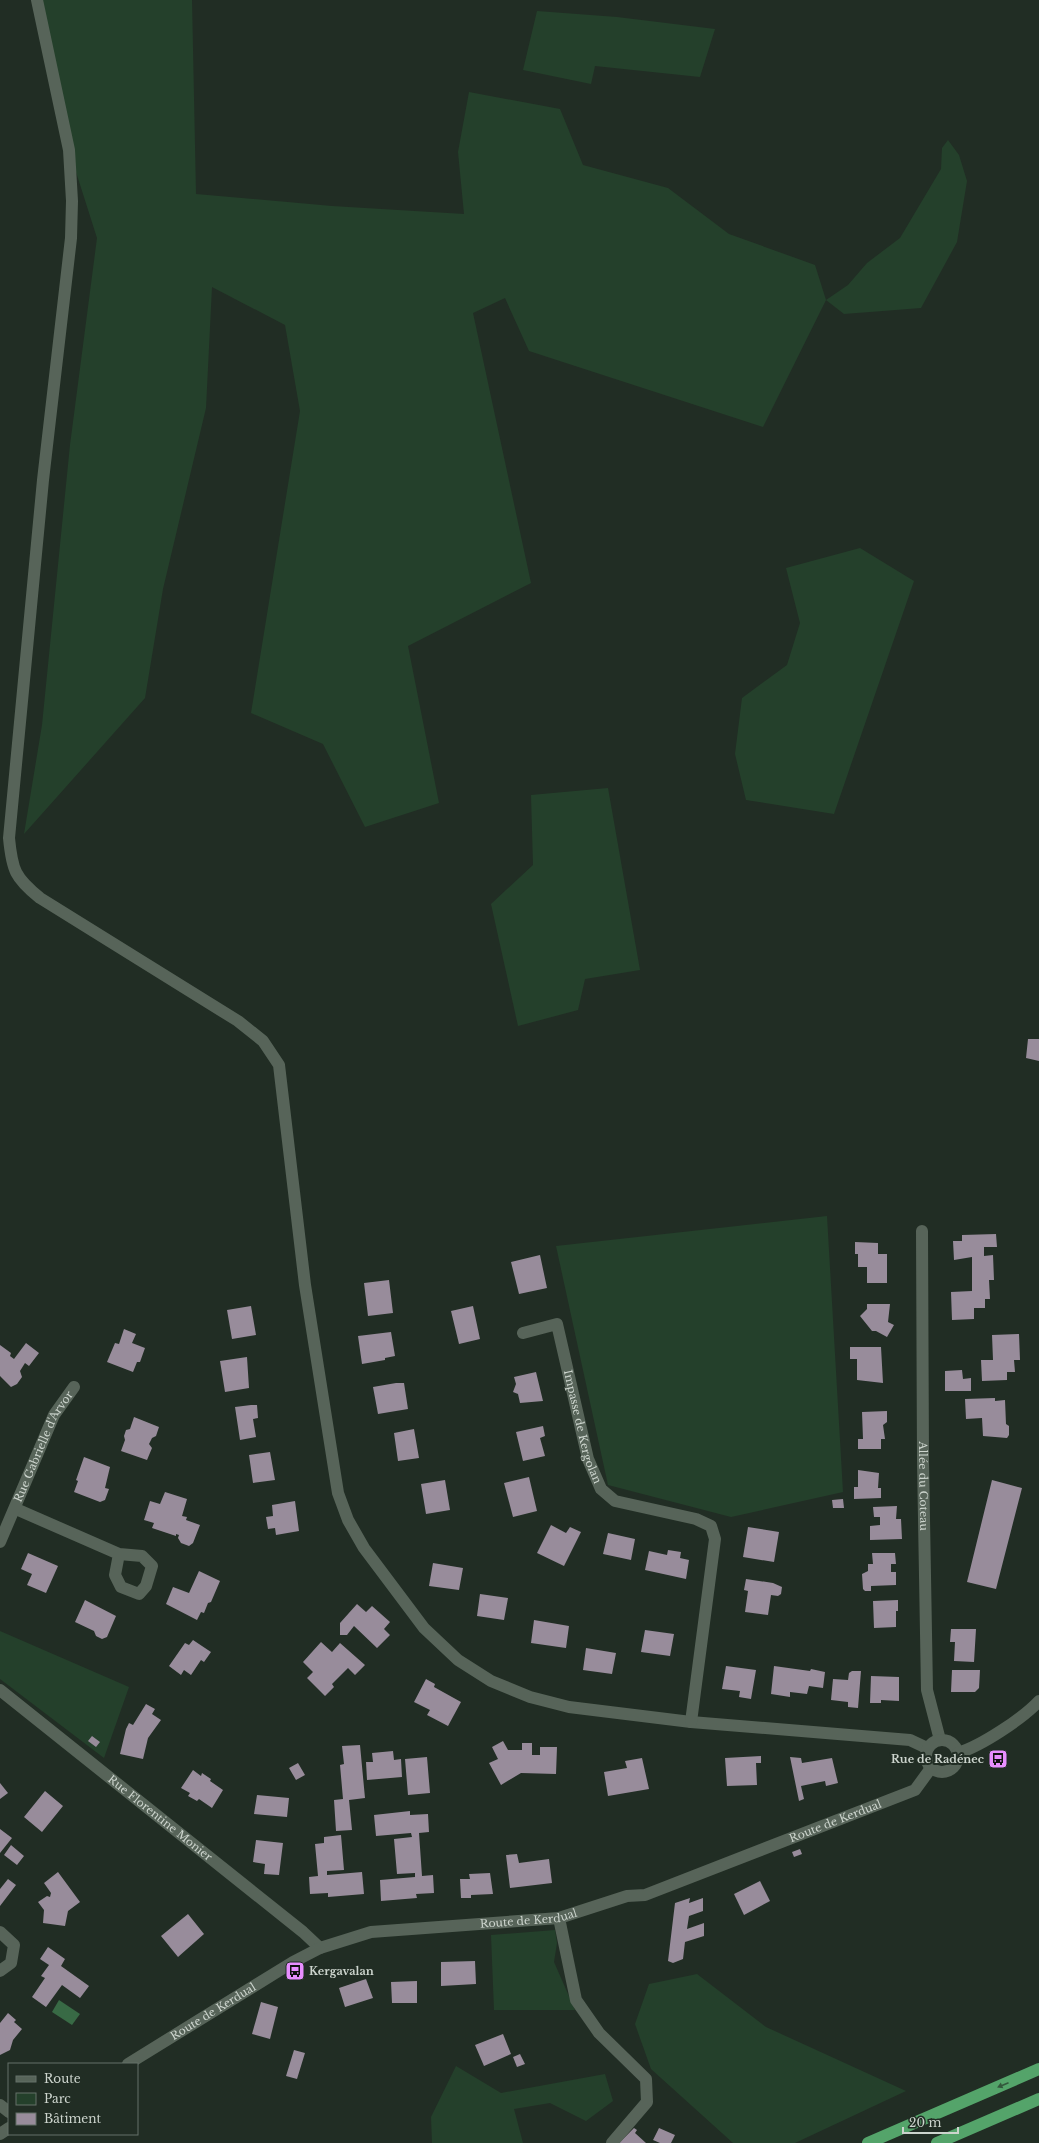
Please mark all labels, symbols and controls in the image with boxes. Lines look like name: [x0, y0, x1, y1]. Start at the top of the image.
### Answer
street label: Impasse de Kergolan: [561, 1368, 605, 1486]
street label: Rue Gabrielle d'Arvor: [11, 1387, 76, 1504]
street label: Allée du Coteau: [916, 1440, 931, 1531]
bus stop icon: Rue de Radénec: [987, 1748, 1009, 1770]
place label: Rue de Radénec: [891, 1752, 984, 1766]
street label: Rue Florentine Monier: [105, 1772, 216, 1864]
street label: Route de Kerdual: [787, 1797, 884, 1845]
street label: Route de Kerdual: [479, 1905, 579, 1931]
bus stop icon: Kergavalan: [284, 1960, 306, 1982]
place label: Kergavalan: [309, 1964, 374, 1978]
street label: Route de Kerdual: [168, 1979, 259, 2043]
legend: [8, 2063, 138, 2135]
text: Route: [44, 2071, 81, 2086]
one-way arrow: [998, 2082, 1009, 2088]
text: Parc: [44, 2091, 71, 2106]
scale bar: [903, 2109, 958, 2135]
text: Bâtiment: [44, 2111, 102, 2126]
text: 20 m: [909, 2115, 941, 2130]

